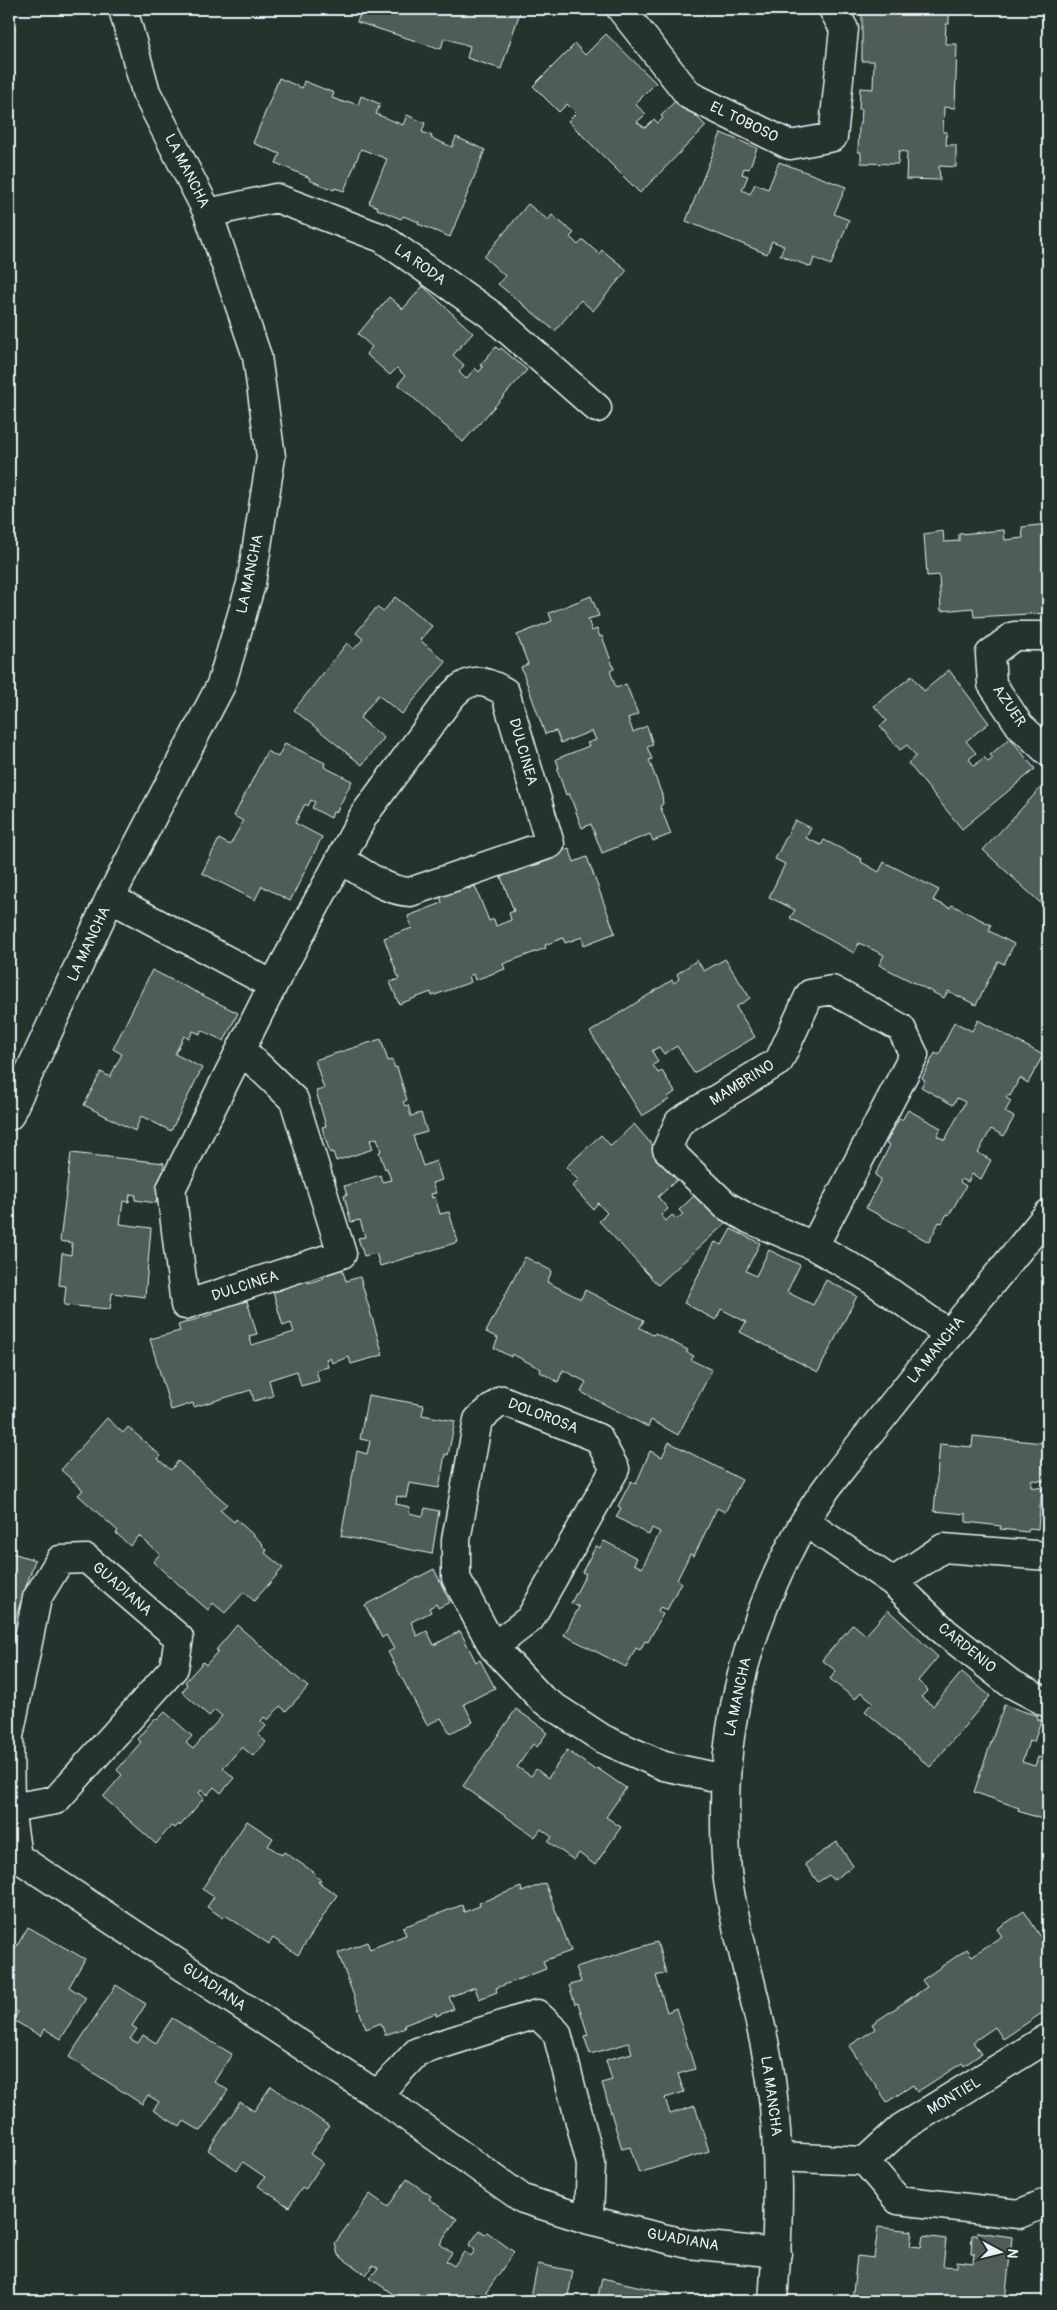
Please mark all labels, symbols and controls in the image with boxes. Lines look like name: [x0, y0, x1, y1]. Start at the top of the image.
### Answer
street label: EL TOBOSO: [707, 97, 781, 147]
street label: LA MANCHA: [160, 131, 214, 211]
street label: LA RODA: [390, 240, 450, 290]
street label: LA MANCHA: [232, 532, 268, 615]
street label: AZUER: [988, 681, 1030, 731]
street label: DULCINEA: [504, 716, 542, 788]
street label: LA MANCHA: [63, 903, 115, 985]
street label: MAMBRINO: [706, 1056, 778, 1110]
street label: DULCINEA: [209, 1266, 281, 1306]
street label: LA MANCHA: [903, 1312, 969, 1387]
street label: DOLOROSA: [505, 1394, 581, 1438]
street label: GUADIANA: [88, 1558, 156, 1620]
street label: CARDENIO: [934, 1619, 1000, 1677]
street label: LA MANCHA: [720, 1655, 756, 1738]
street label: GUADIANA: [178, 1959, 250, 2015]
street label: LA MANCHA: [756, 2055, 786, 2137]
street label: MONTIEL: [924, 2073, 984, 2119]
street label: GUADIANA: [645, 2224, 721, 2256]
north arrow: [974, 2228, 1024, 2278]
text: N: [1003, 2248, 1021, 2259]

